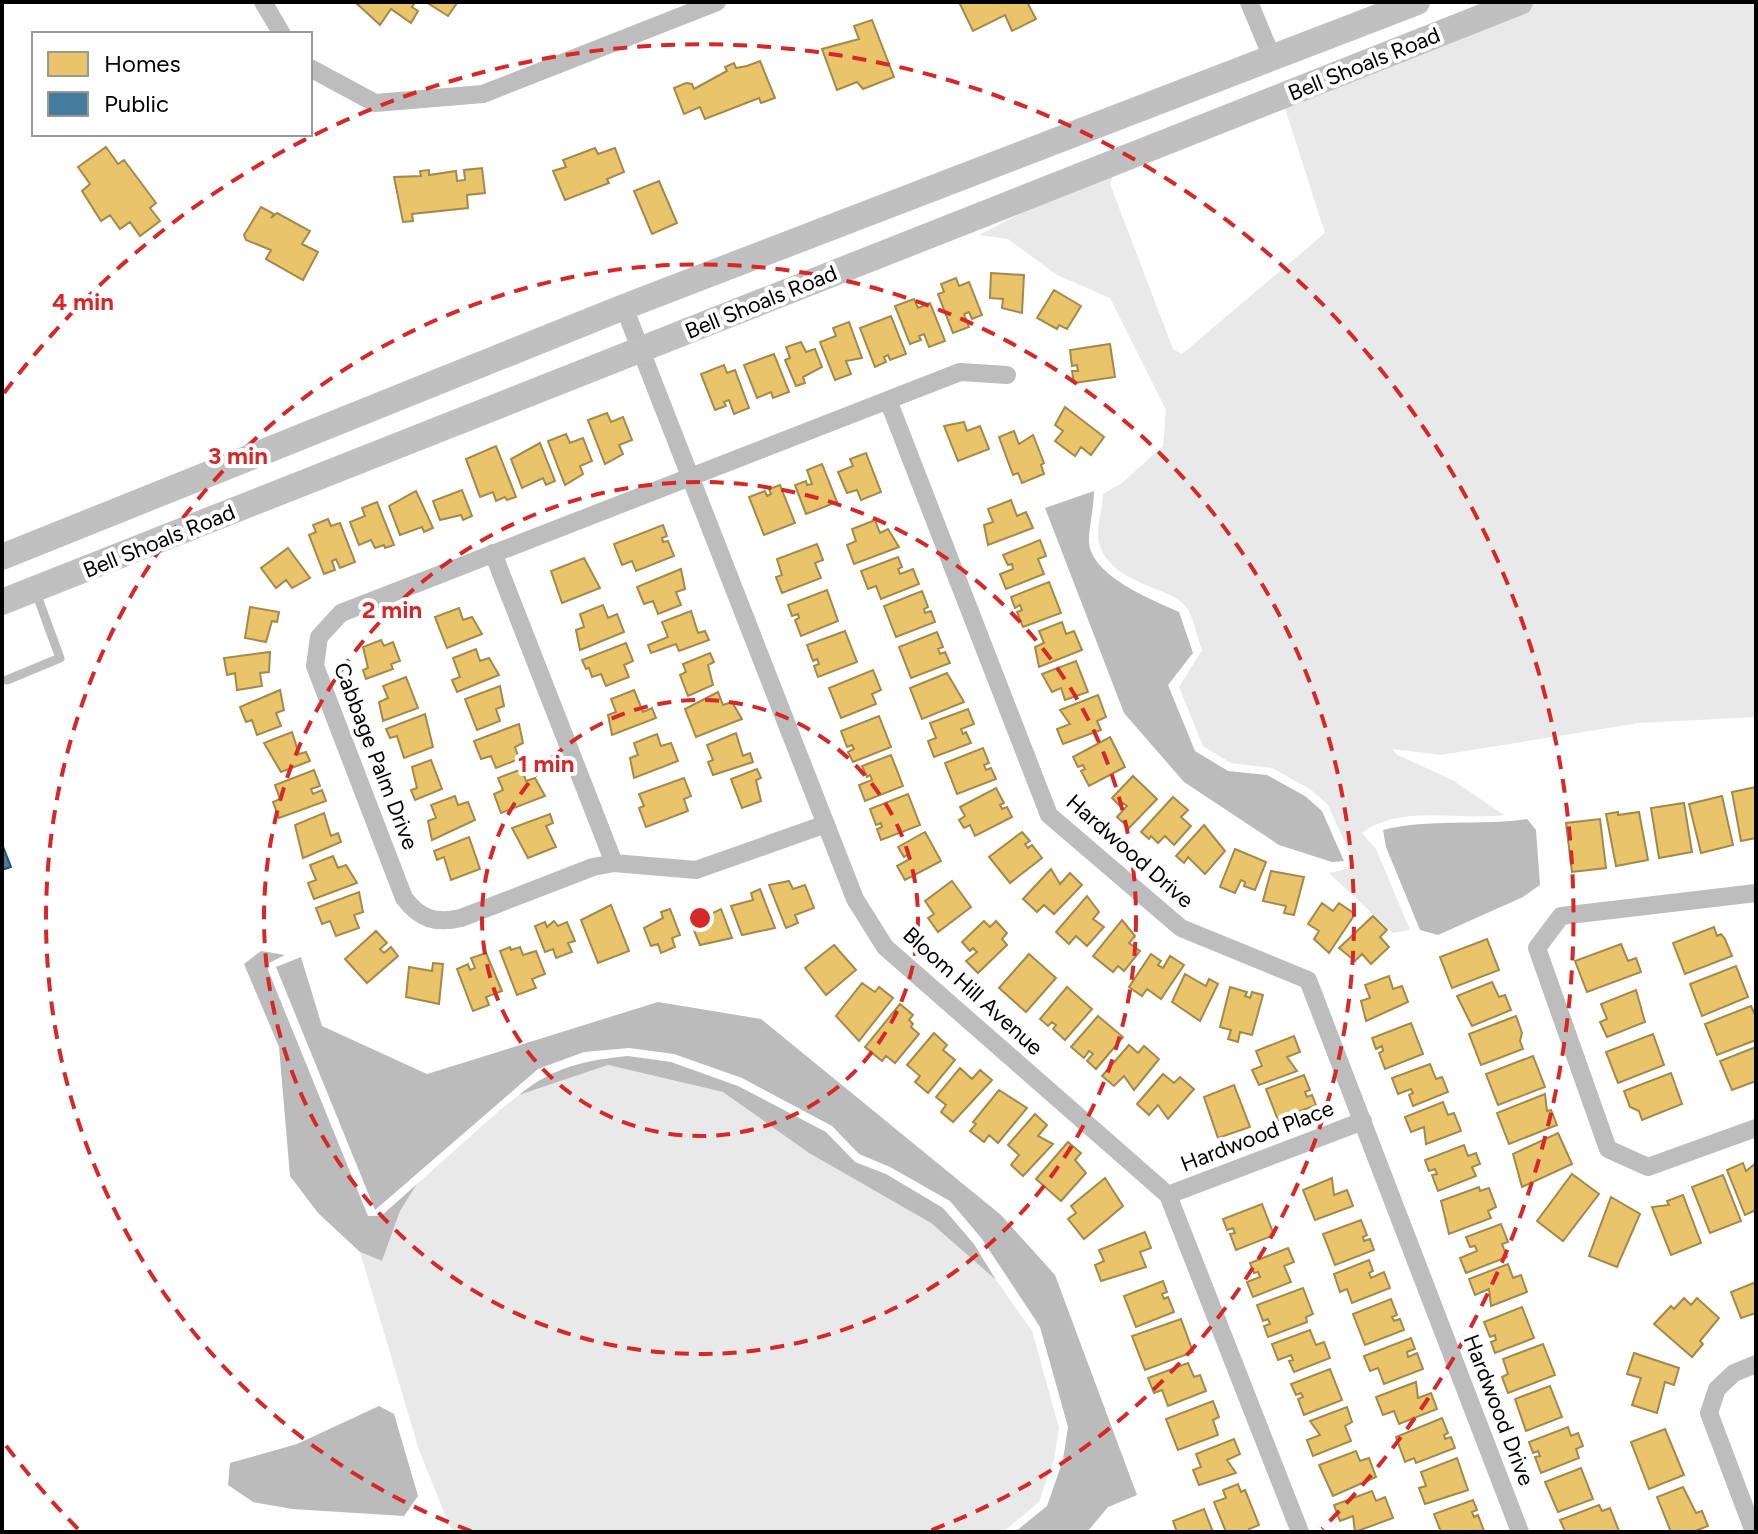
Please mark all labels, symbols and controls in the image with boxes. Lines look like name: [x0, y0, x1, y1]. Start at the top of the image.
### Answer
street label: Bell Shoals Road: [1284, 21, 1444, 107]
legend: [32, 32, 312, 136]
text: Homes: [104, 49, 181, 78]
text: Public: [104, 89, 169, 118]
street label: Bell Shoals Road: [681, 259, 841, 345]
text: 4 min: [52, 287, 114, 316]
text: 3 min: [208, 441, 268, 470]
street label: Bell Shoals Road: [79, 498, 239, 584]
text: 2 min: [362, 595, 422, 624]
street label: Cabbage Palm Drive: [328, 659, 424, 853]
text: 1 min: [518, 749, 574, 778]
street label: Hardwood Drive: [1061, 788, 1199, 914]
centre of rings: [686, 904, 714, 932]
street label: Bloom Hill Avenue: [897, 921, 1049, 1061]
street label: Hardwood Place: [1177, 1094, 1337, 1178]
street label: Hardwood Drive: [1458, 1331, 1540, 1489]

